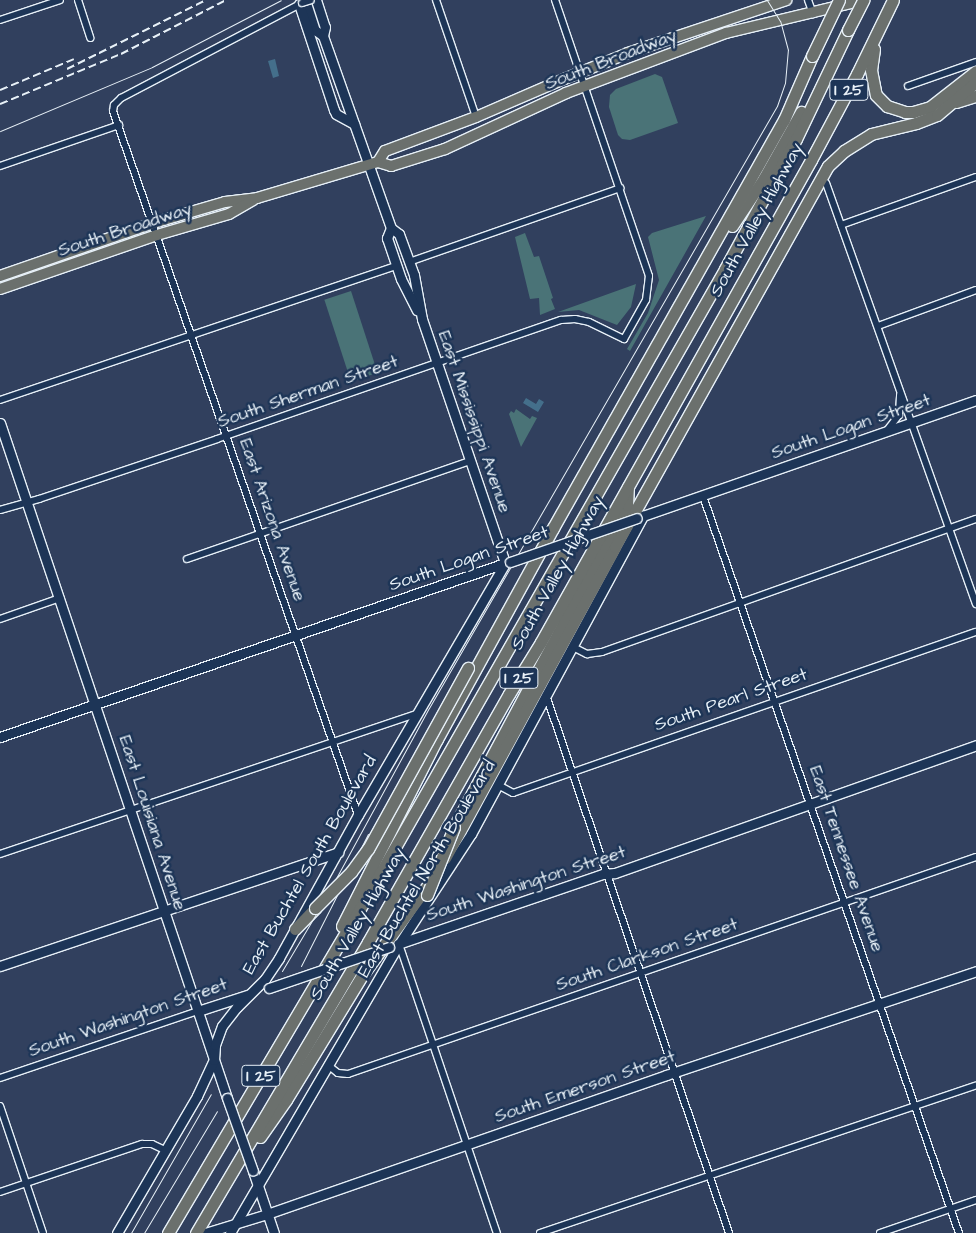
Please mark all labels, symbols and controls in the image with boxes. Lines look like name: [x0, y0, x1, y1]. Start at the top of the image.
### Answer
street label: South Broadway: [542, 25, 680, 95]
road number: I 25: [829, 76, 869, 104]
street label: South Valley Highway: [706, 139, 808, 301]
street label: South Broadway: [56, 198, 194, 262]
street label: East Mississippi Avenue: [433, 328, 515, 516]
street label: South Sherman Street: [215, 351, 401, 433]
street label: South Logan Street: [769, 390, 933, 464]
street label: East Arizona Avenue: [234, 436, 310, 604]
street label: South Valley Highway: [507, 492, 609, 654]
street label: South Logan Street: [387, 522, 551, 596]
road number: I 25: [499, 664, 539, 691]
street label: South Pearl Street: [652, 664, 810, 736]
street label: East Louisiana Avenue: [114, 733, 190, 913]
street label: East Buchtel South Boulevard: [238, 752, 382, 978]
street label: East Buchtel North Boulevard: [353, 756, 501, 982]
street label: East Tennessee Avenue: [804, 763, 888, 955]
street label: South Washington Street: [424, 842, 628, 926]
street label: South Valley Highway: [306, 844, 410, 1004]
street label: South Clarkson Street: [553, 914, 741, 996]
street label: South Washington Street: [26, 974, 230, 1062]
street label: South Emerson Street: [492, 1046, 678, 1128]
road number: I 25: [241, 1062, 281, 1090]

